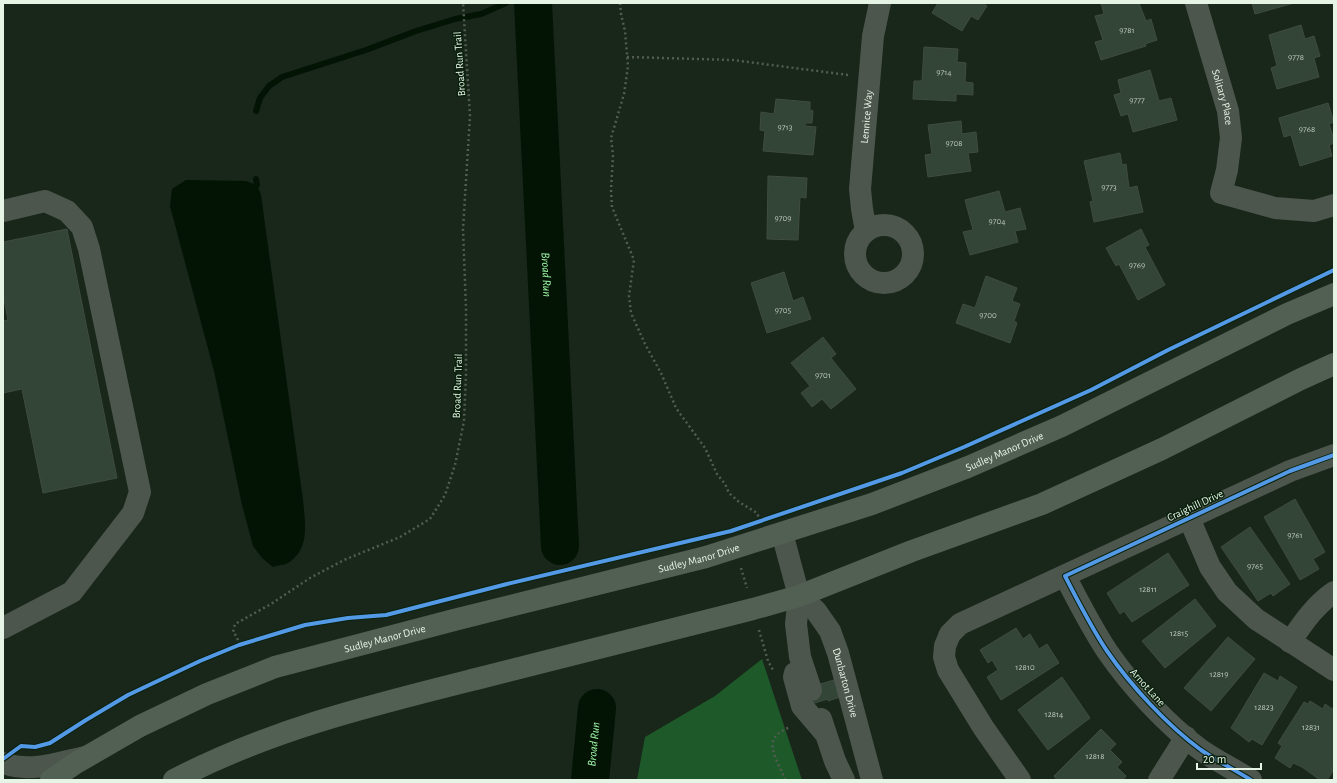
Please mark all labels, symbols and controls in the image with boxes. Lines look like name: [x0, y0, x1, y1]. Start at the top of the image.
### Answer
house number: 9781: [1119, 26, 1135, 35]
street label: Broad Run Trail: [452, 31, 467, 97]
house number: 9778: [1288, 53, 1304, 62]
house number: 9714: [936, 68, 952, 77]
street label: Solitary Place: [1210, 68, 1235, 126]
street label: Lennice Way: [859, 89, 874, 144]
house number: 9777: [1129, 96, 1145, 105]
house number: 9713: [778, 123, 793, 132]
house number: 9768: [1299, 125, 1315, 134]
house number: 9708: [945, 139, 963, 148]
house number: 9773: [1101, 183, 1117, 192]
house number: 9709: [775, 214, 791, 223]
house number: 9704: [988, 217, 1006, 226]
water label: Broad Run: [539, 252, 554, 297]
house number: 9769: [1129, 261, 1145, 270]
house number: 9705: [775, 306, 791, 315]
house number: 9700: [979, 311, 997, 320]
street label: Broad Run Trail: [451, 353, 464, 419]
house number: 9701: [815, 371, 831, 380]
street label: Sudley Manor Drive: [964, 430, 1045, 473]
street label: Craighill Drive: [1165, 488, 1225, 523]
house number: 9761: [1287, 531, 1303, 540]
street label: Sudley Manor Drive: [657, 542, 741, 575]
house number: 9765: [1247, 562, 1263, 571]
house number: 12811: [1139, 585, 1157, 594]
street label: Sudley Manor Drive: [343, 623, 427, 655]
house number: 12815: [1170, 629, 1188, 638]
street label: Dunbarton Drive: [831, 646, 860, 719]
house number: 12810: [1015, 663, 1035, 672]
street label: Arnot Lane: [1128, 666, 1167, 708]
house number: 12819: [1210, 670, 1228, 679]
house number: 12823: [1254, 703, 1274, 712]
house number: 12814: [1045, 710, 1064, 719]
water label: Broad Run: [585, 721, 602, 767]
house number: 12831: [1302, 723, 1320, 732]
scale bar: [1197, 745, 1261, 771]
house number: 12818: [1086, 752, 1104, 761]
text: 20 m: [1203, 753, 1226, 765]

